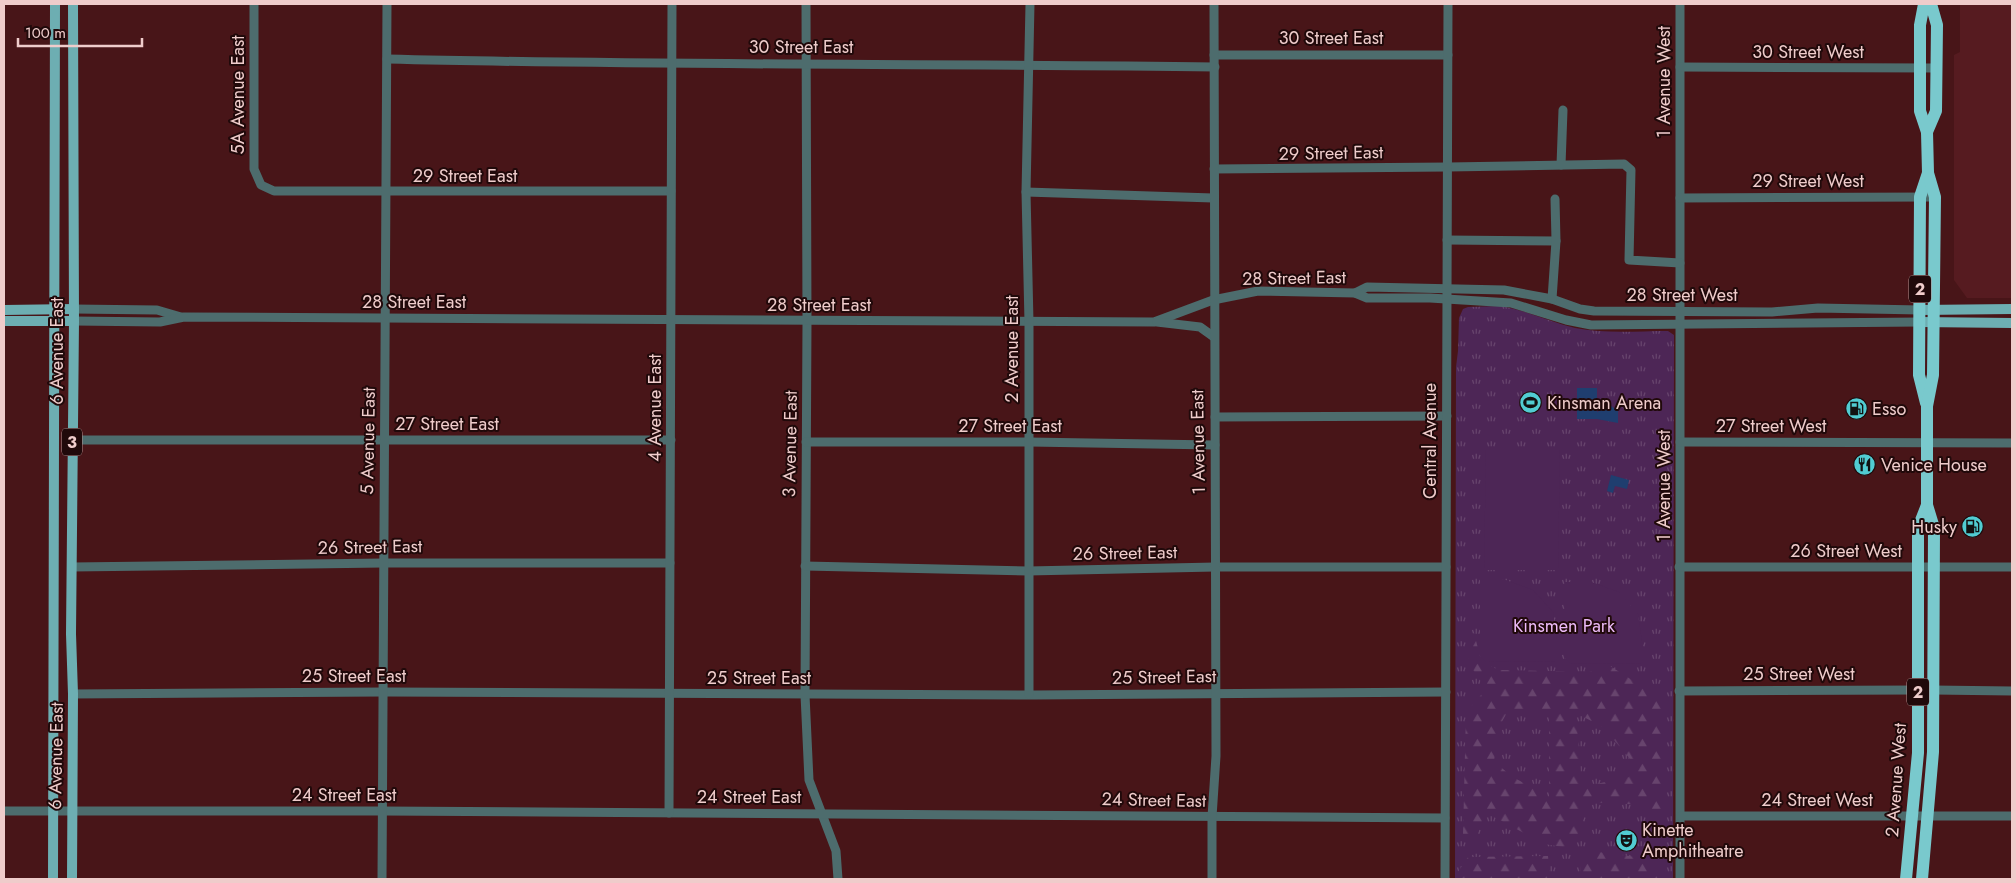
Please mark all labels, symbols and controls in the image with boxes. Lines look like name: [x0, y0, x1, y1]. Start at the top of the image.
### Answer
scale bar: [18, 15, 141, 47]
text: 100 m: [25, 22, 66, 44]
street label: 30 Street East: [1279, 25, 1384, 51]
street label: 1 Avenue West: [1651, 25, 1677, 138]
street label: 30 Street East: [749, 34, 854, 60]
street label: 5A Avenue East: [225, 35, 251, 155]
street label: 30 Street West: [1752, 39, 1864, 65]
street label: 29 Street East: [1279, 139, 1384, 167]
street label: 29 Street East: [413, 163, 518, 189]
street label: 29 Street West: [1752, 168, 1864, 194]
street label: 28 Street East: [1242, 264, 1347, 292]
road number: 2: [1909, 276, 1931, 302]
street label: 28 Street West: [1626, 282, 1738, 308]
street label: 28 Street East: [362, 289, 467, 315]
street label: 28 Street East: [767, 292, 872, 318]
street label: 2 Avenue East: [999, 295, 1025, 403]
street label: 6 Avenue East: [44, 297, 70, 405]
street label: 4 Avenue East: [642, 354, 668, 462]
street label: Central Avenue: [1417, 383, 1443, 499]
street label: 5 Avenue East: [354, 387, 382, 495]
street label: 1 Avenue East: [1184, 389, 1212, 495]
street label: 3 Avenue East: [776, 390, 804, 498]
place label: Kinsman Arena: [1547, 390, 1661, 416]
sports icon: Kinsman Arena: [1519, 391, 1543, 415]
place label: Esso: [1872, 396, 1906, 422]
fuel station icon: Esso: [1844, 397, 1868, 421]
street label: 27 Street East: [395, 411, 499, 437]
street label: 27 Street East: [958, 413, 1062, 439]
street label: 27 Street West: [1716, 413, 1827, 439]
road number: 3: [62, 428, 82, 456]
street label: 1 Avenue West: [1651, 429, 1677, 542]
place label: Venice House: [1881, 452, 1987, 478]
restaurant icon: Venice House: [1853, 453, 1877, 477]
place label: Husky: [1911, 514, 1957, 540]
fuel station icon: Husky: [1961, 515, 1985, 539]
street label: 26 Street East: [318, 533, 423, 561]
street label: 26 Street West: [1790, 538, 1902, 564]
street label: 26 Street East: [1073, 539, 1178, 567]
park label: Kinsmen Park: [1513, 613, 1615, 639]
street label: 25 Street West: [1743, 661, 1855, 687]
street label: 25 Street East: [302, 663, 407, 689]
street label: 25 Street East: [1112, 663, 1217, 691]
street label: 25 Street East: [707, 665, 812, 691]
road number: 2: [1907, 679, 1929, 706]
street label: 6 Avenue East: [42, 701, 70, 810]
street label: 2 Avenue West: [1879, 721, 1913, 838]
street label: 24 Street East: [292, 782, 397, 808]
street label: 24 Street East: [697, 784, 802, 810]
street label: 24 Street East: [1101, 786, 1207, 814]
street label: 24 Street West: [1761, 787, 1874, 813]
place label: Kinette Amphitheatre: [1642, 817, 1744, 864]
theatre icon: Kinette Amphitheatre: [1614, 828, 1638, 852]

